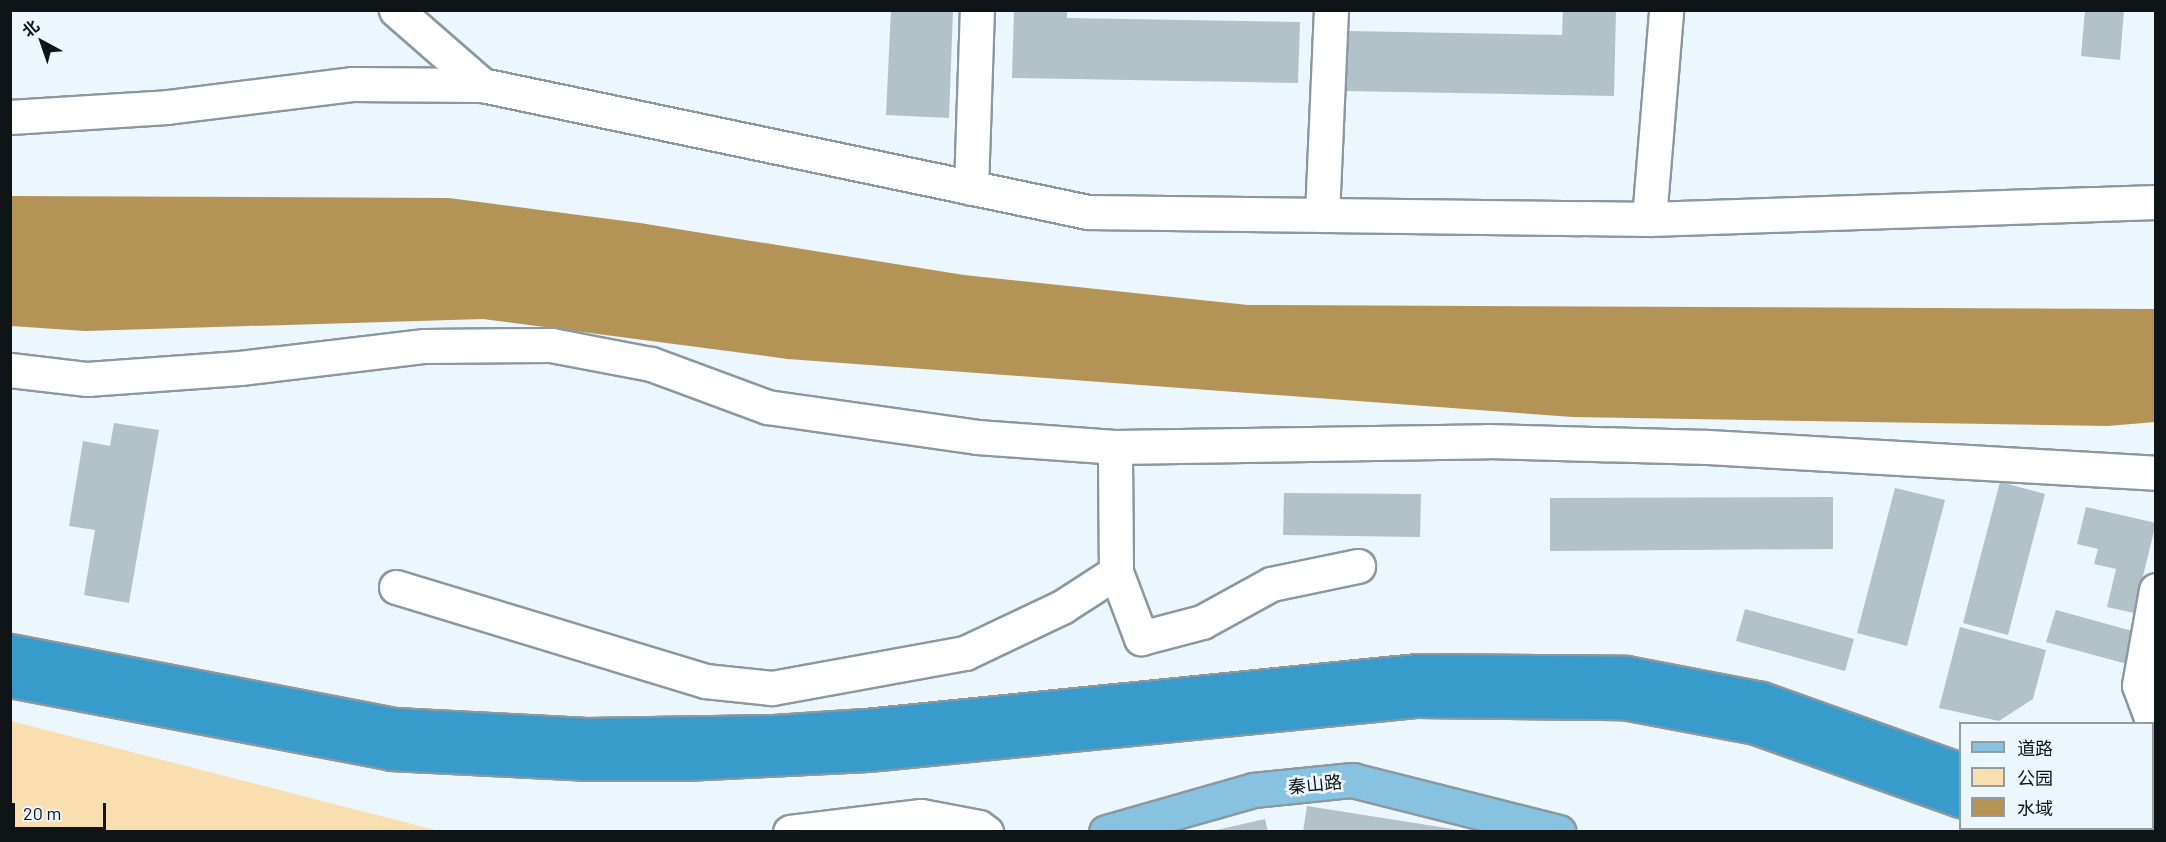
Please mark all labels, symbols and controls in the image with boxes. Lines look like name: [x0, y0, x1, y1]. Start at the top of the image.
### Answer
north arrow: [12, 12, 72, 72]
text: 北: [18, 15, 42, 40]
legend: [1959, 722, 2154, 830]
text: 道路: [2017, 737, 2053, 759]
text: 公园: [2017, 767, 2053, 789]
street label: 秦山路: [1287, 770, 1343, 798]
scale bar: [15, 791, 110, 829]
text: 水域: [2017, 797, 2053, 819]
text: 20 m: [23, 802, 61, 824]

